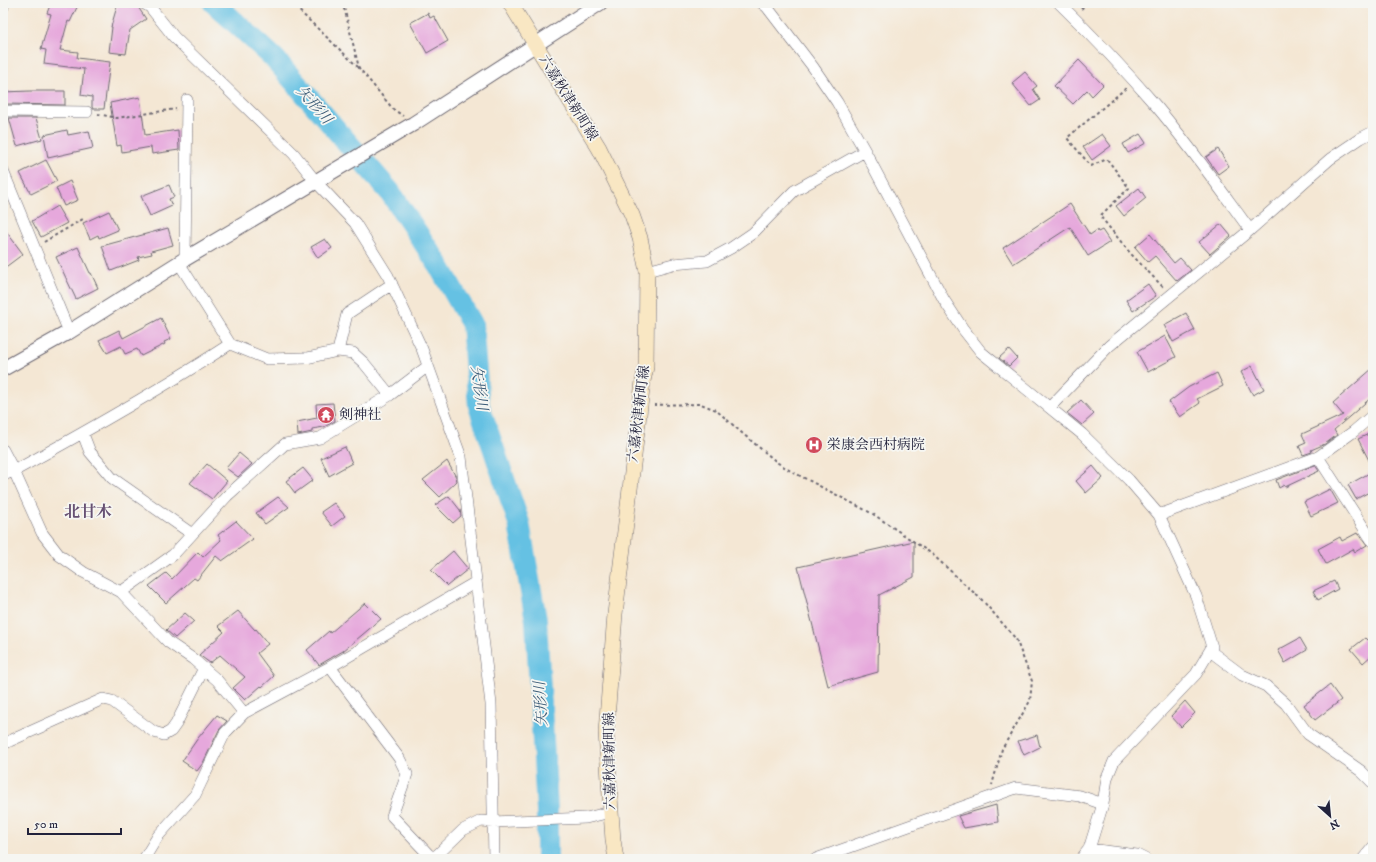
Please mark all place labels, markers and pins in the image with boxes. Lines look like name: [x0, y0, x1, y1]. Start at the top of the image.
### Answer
temple icon: 剣神社: [316, 405, 336, 425]
place label: 剣神社: [339, 406, 381, 424]
hospital icon: 栄康会西村病院: [804, 435, 824, 455]
place label: 栄康会西村病院: [827, 436, 925, 454]

